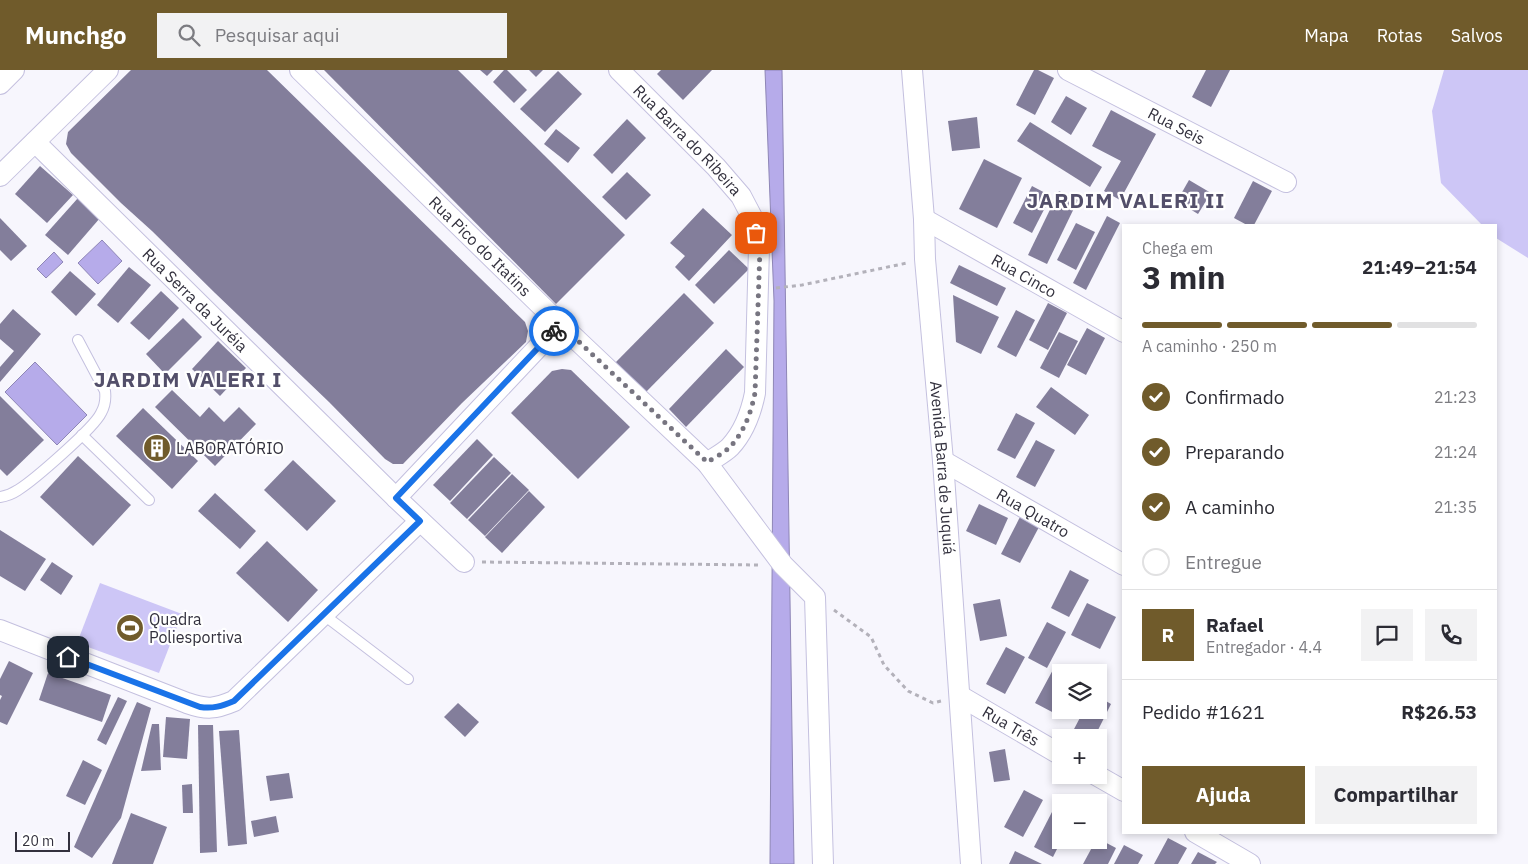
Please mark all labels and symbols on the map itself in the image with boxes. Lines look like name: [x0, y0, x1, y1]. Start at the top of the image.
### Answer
street label: Rua Barra do Ribeira: [629, 80, 746, 200]
street label: Rua Seis: [1145, 103, 1208, 149]
district label: JARDIM VALERI II: [1027, 186, 1225, 214]
street label: Rua Pico do Itatins: [425, 192, 536, 301]
pin: [735, 212, 777, 254]
street label: Rua Serra da Juréia: [138, 244, 252, 357]
street label: Rua Cinco: [988, 249, 1060, 302]
courier: [529, 306, 579, 356]
district label: JARDIM VALERI I: [94, 365, 282, 393]
street label: Avenida Barra de Juquiá: [926, 380, 960, 556]
building icon: LABORATÓRIO: [142, 433, 172, 463]
place label: LABORATÓRIO: [176, 437, 284, 458]
street label: Rua Quatro: [993, 484, 1073, 542]
place label: Quadra Poliesportiva: [149, 609, 243, 647]
sports icon: Quadra Poliesportiva: [115, 613, 145, 643]
pin: [47, 636, 89, 678]
street label: Rua Três: [979, 701, 1043, 750]
scale bar: [15, 829, 70, 852]

